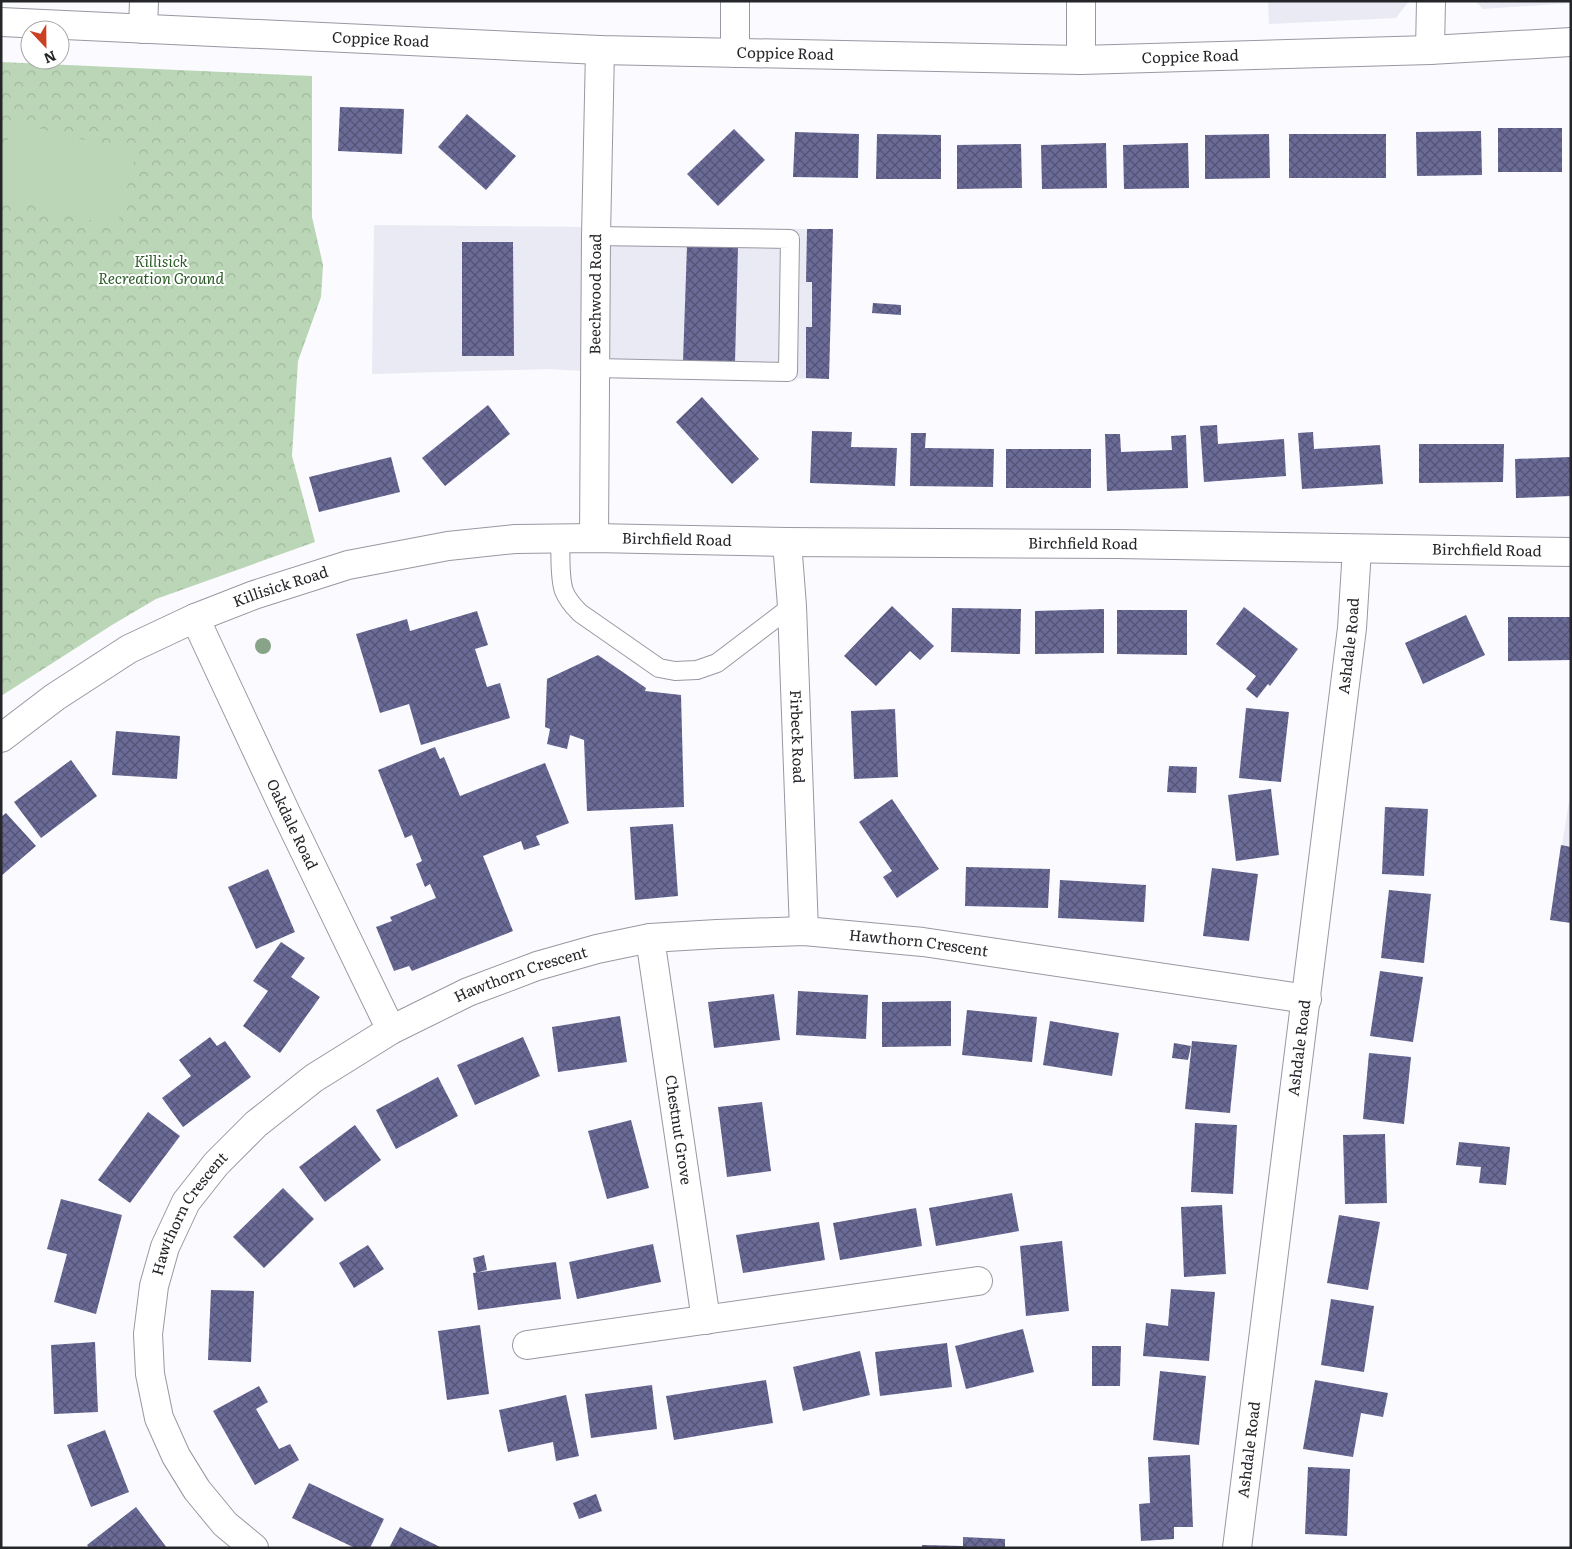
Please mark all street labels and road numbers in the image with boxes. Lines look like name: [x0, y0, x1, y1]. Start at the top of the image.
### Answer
street label: Coppice Road: [332, 24, 430, 52]
street label: Coppice Road: [737, 40, 834, 65]
street label: Coppice Road: [1141, 42, 1239, 68]
street label: Beechwood Road: [582, 233, 606, 355]
street label: Birchfield Road: [622, 526, 732, 551]
street label: Birchfield Road: [1028, 530, 1138, 554]
street label: Birchfield Road: [1432, 537, 1542, 561]
street label: Killisick Road: [229, 559, 331, 612]
street label: Ashdale Road: [1331, 597, 1364, 695]
street label: Firbeck Road: [785, 689, 812, 784]
street label: Oakdale Road: [262, 775, 325, 873]
street label: Hawthorn Crescent: [848, 922, 990, 962]
street label: Hawthorn Crescent: [449, 939, 590, 1007]
street label: Ashdale Road: [1281, 998, 1315, 1097]
street label: Chestnut Grove: [660, 1073, 699, 1186]
street label: Hawthorn Crescent: [145, 1146, 232, 1278]
street label: Ashdale Road: [1230, 1400, 1265, 1499]

